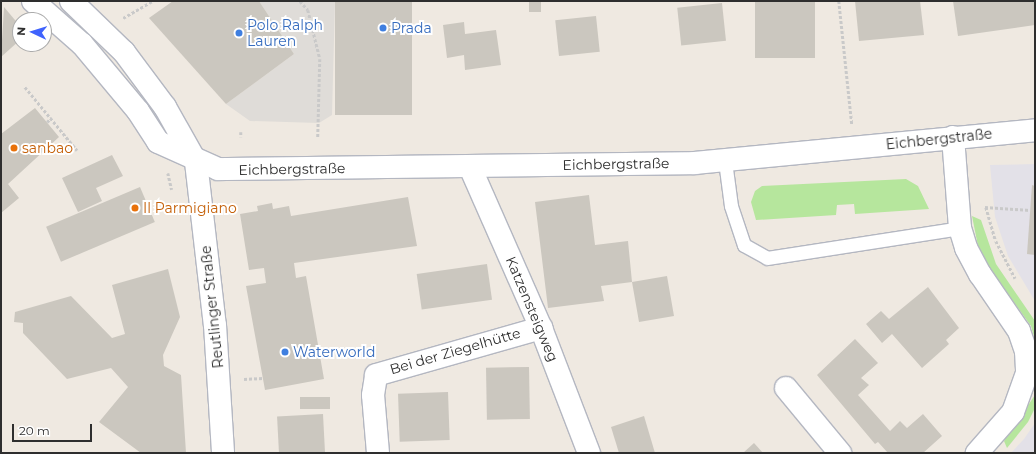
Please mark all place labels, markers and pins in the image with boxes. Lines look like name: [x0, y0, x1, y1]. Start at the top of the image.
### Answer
place label: Polo Ralph Lauren: [247, 17, 323, 50]
place label: Prada: [391, 20, 432, 36]
marker: Prada: [378, 23, 388, 33]
marker: Polo Ralph Lauren: [234, 28, 244, 38]
place label: sanbao: [22, 140, 73, 156]
marker: sanbao: [9, 143, 19, 153]
place label: Il Parmigiano: [143, 200, 237, 216]
marker: Il Parmigiano: [130, 203, 140, 213]
place label: Waterworld: [293, 344, 375, 360]
marker: Waterworld: [280, 347, 290, 357]

